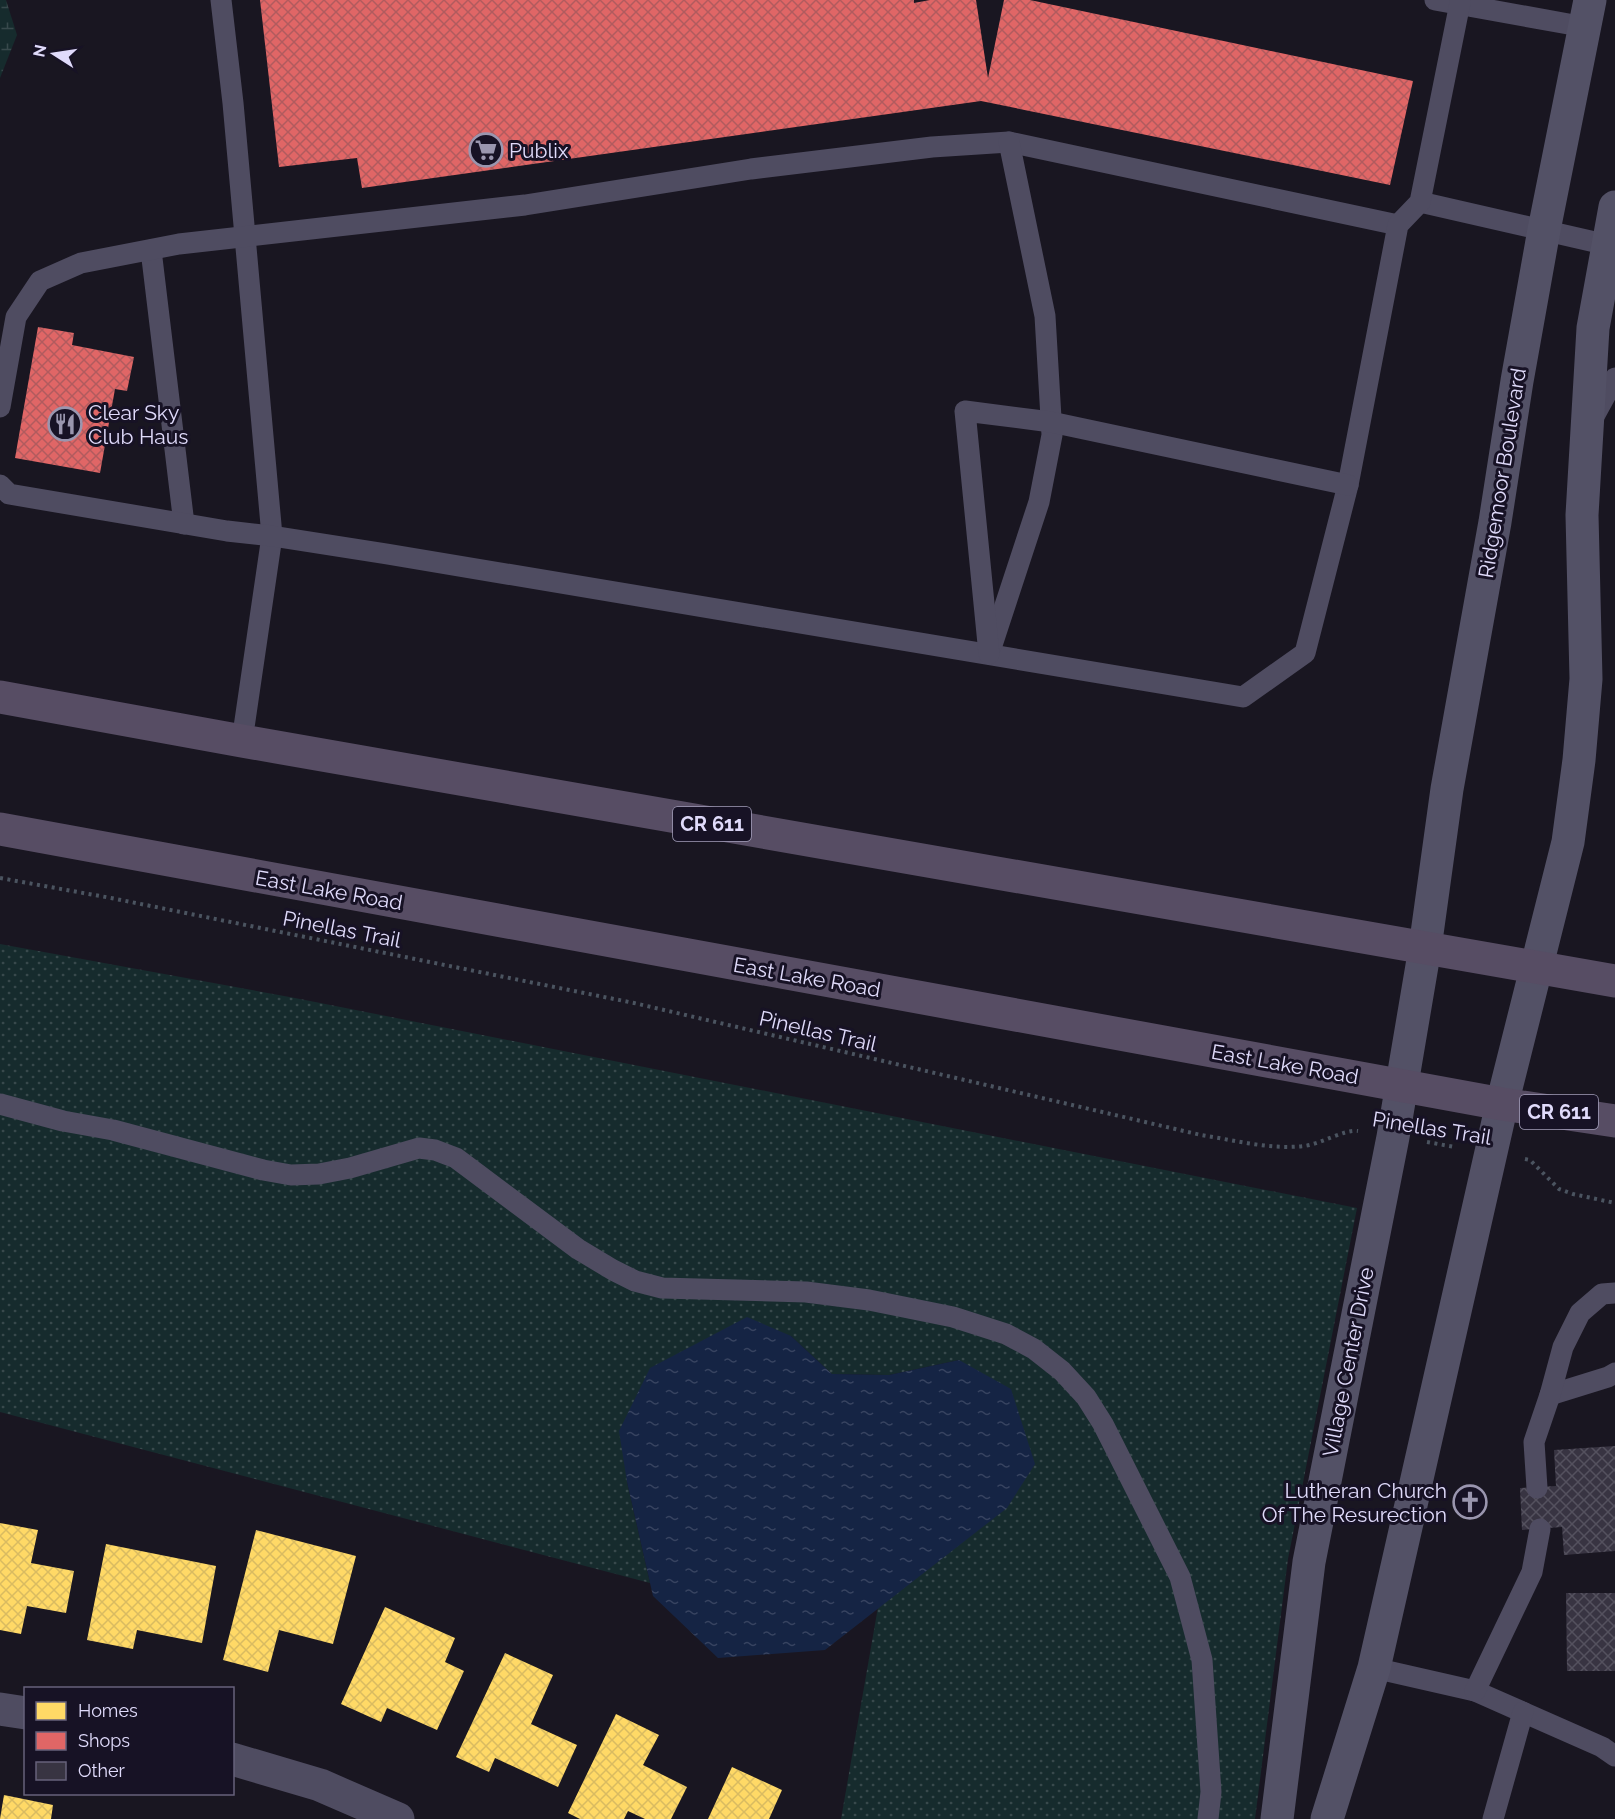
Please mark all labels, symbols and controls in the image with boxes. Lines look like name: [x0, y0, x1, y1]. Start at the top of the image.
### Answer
north arrow: [24, 24, 84, 84]
text: N: [29, 43, 50, 59]
supermarket icon: Publix: [468, 132, 504, 168]
place label: Publix: [509, 138, 569, 163]
street label: Ridgemoor Boulevard: [1473, 366, 1531, 580]
place label: Clear Sky Club Haus: [88, 400, 188, 449]
restaurant icon: Clear Sky Club Haus: [47, 406, 83, 442]
road number: CR 611: [673, 807, 751, 841]
street label: East Lake Road: [253, 865, 405, 915]
street label: Pinellas Trail: [281, 905, 404, 953]
street label: East Lake Road: [731, 952, 883, 1002]
street label: Pinellas Trail: [757, 1005, 880, 1057]
street label: East Lake Road: [1209, 1039, 1361, 1089]
road number: CR 611: [1520, 1095, 1598, 1129]
street label: Pinellas Trail: [1371, 1106, 1493, 1150]
street label: Village Center Drive: [1317, 1265, 1379, 1459]
place label: Lutheran Church Of The Resurection: [1262, 1478, 1447, 1527]
church icon: Lutheran Church Of The Resurection: [1452, 1484, 1488, 1520]
legend: [24, 1687, 234, 1795]
text: Homes: [78, 1700, 138, 1721]
text: Shops: [78, 1730, 130, 1751]
text: Other: [78, 1760, 126, 1781]

